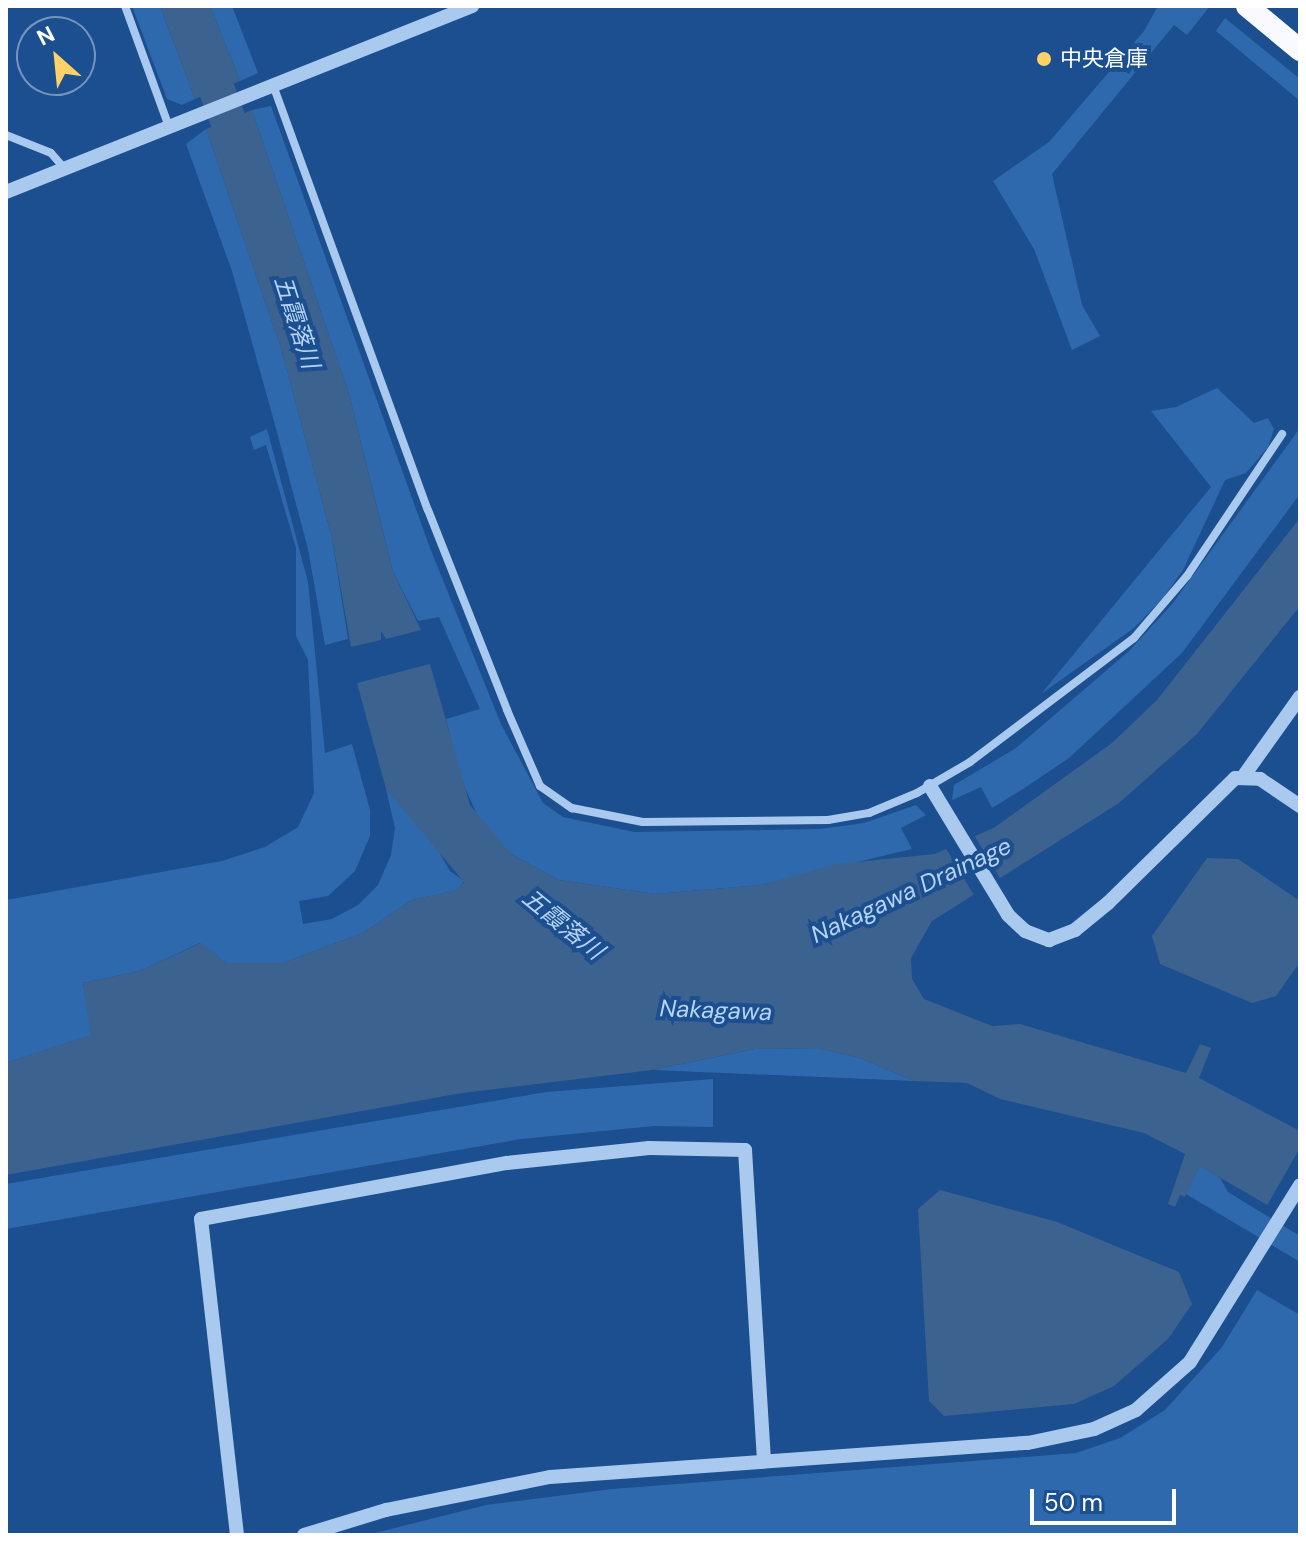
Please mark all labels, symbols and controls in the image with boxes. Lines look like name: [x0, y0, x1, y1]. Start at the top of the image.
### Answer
north arrow: [16, 16, 96, 96]
text: N: [32, 19, 60, 53]
place label: 中央倉庫: [1060, 46, 1148, 72]
marker: 中央倉庫: [1035, 50, 1053, 68]
water label: 五霞落川: [268, 272, 326, 372]
water label: Nakagawa Drainage: [806, 831, 1016, 949]
water label: 五霞落川: [517, 883, 609, 965]
water label: Nakagawa: [659, 994, 773, 1026]
scale bar: [1034, 1473, 1180, 1523]
text: 50 m: [1044, 1487, 1103, 1518]

